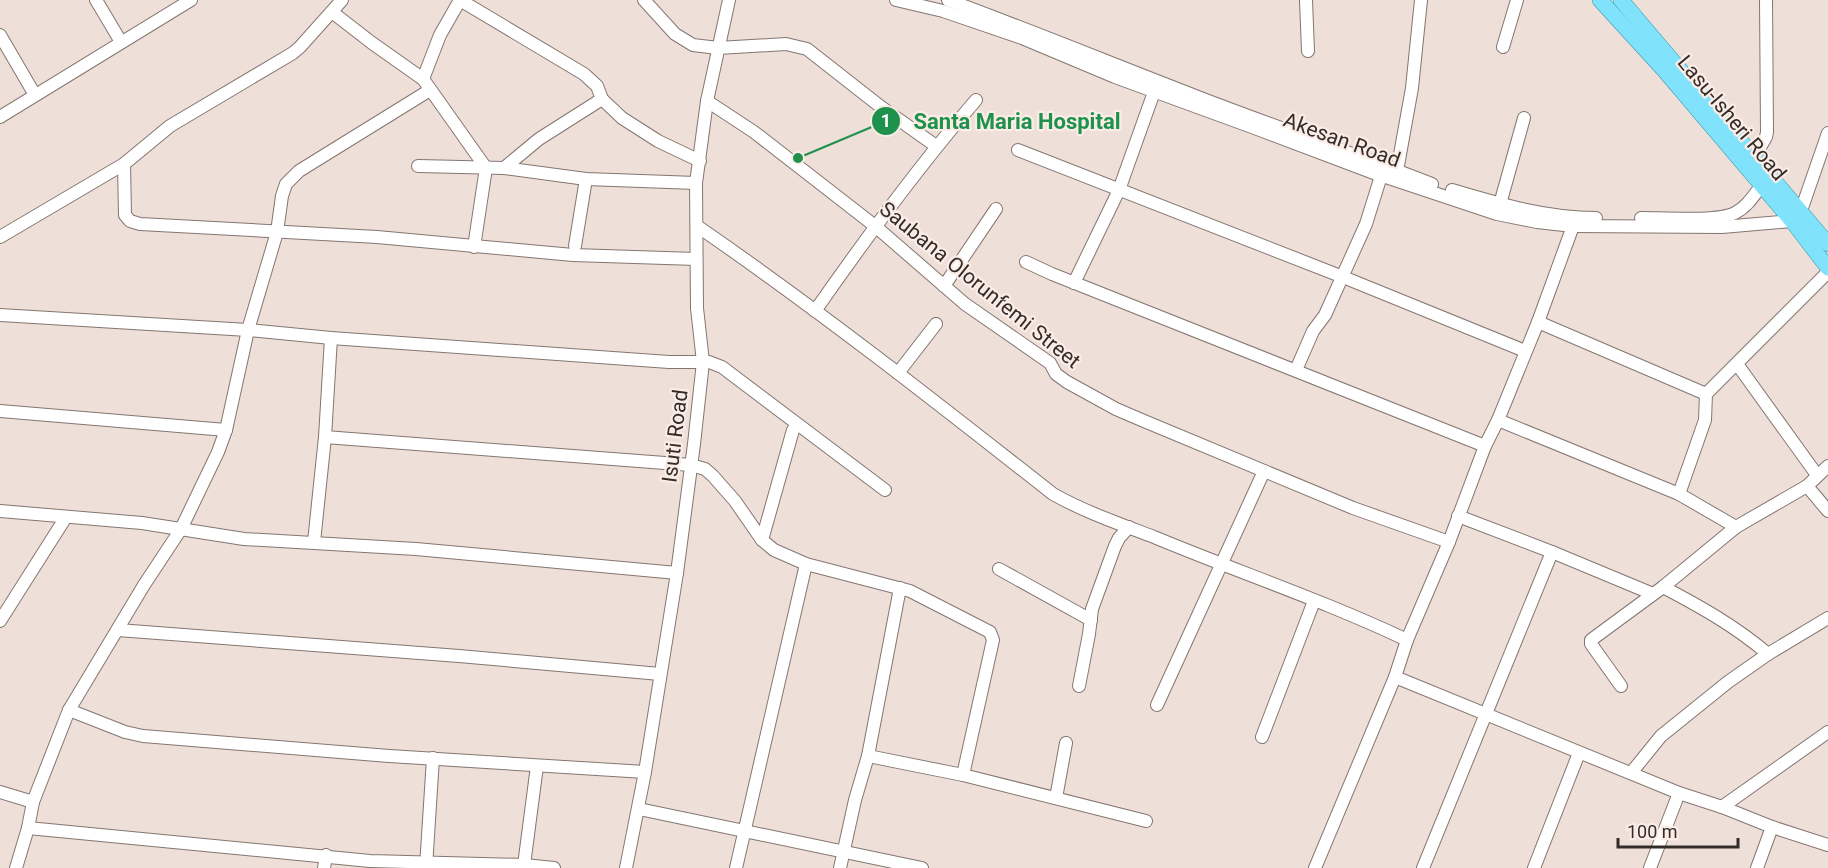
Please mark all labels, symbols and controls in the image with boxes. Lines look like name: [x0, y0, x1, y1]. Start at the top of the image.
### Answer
street label: Lasu-Isheri Road: [1673, 51, 1791, 185]
callout: Santa Maria Hospital: [871, 101, 1132, 141]
street label: Akesan Road: [1280, 108, 1404, 172]
text: Santa Maria Hospital: [914, 109, 1120, 134]
text: 1: [881, 110, 891, 131]
street label: Saubana Olorunfemi Street: [875, 197, 1085, 373]
street label: Isuti Road: [657, 388, 693, 484]
scale bar: [1618, 811, 1738, 849]
text: 100 m: [1627, 821, 1678, 842]

